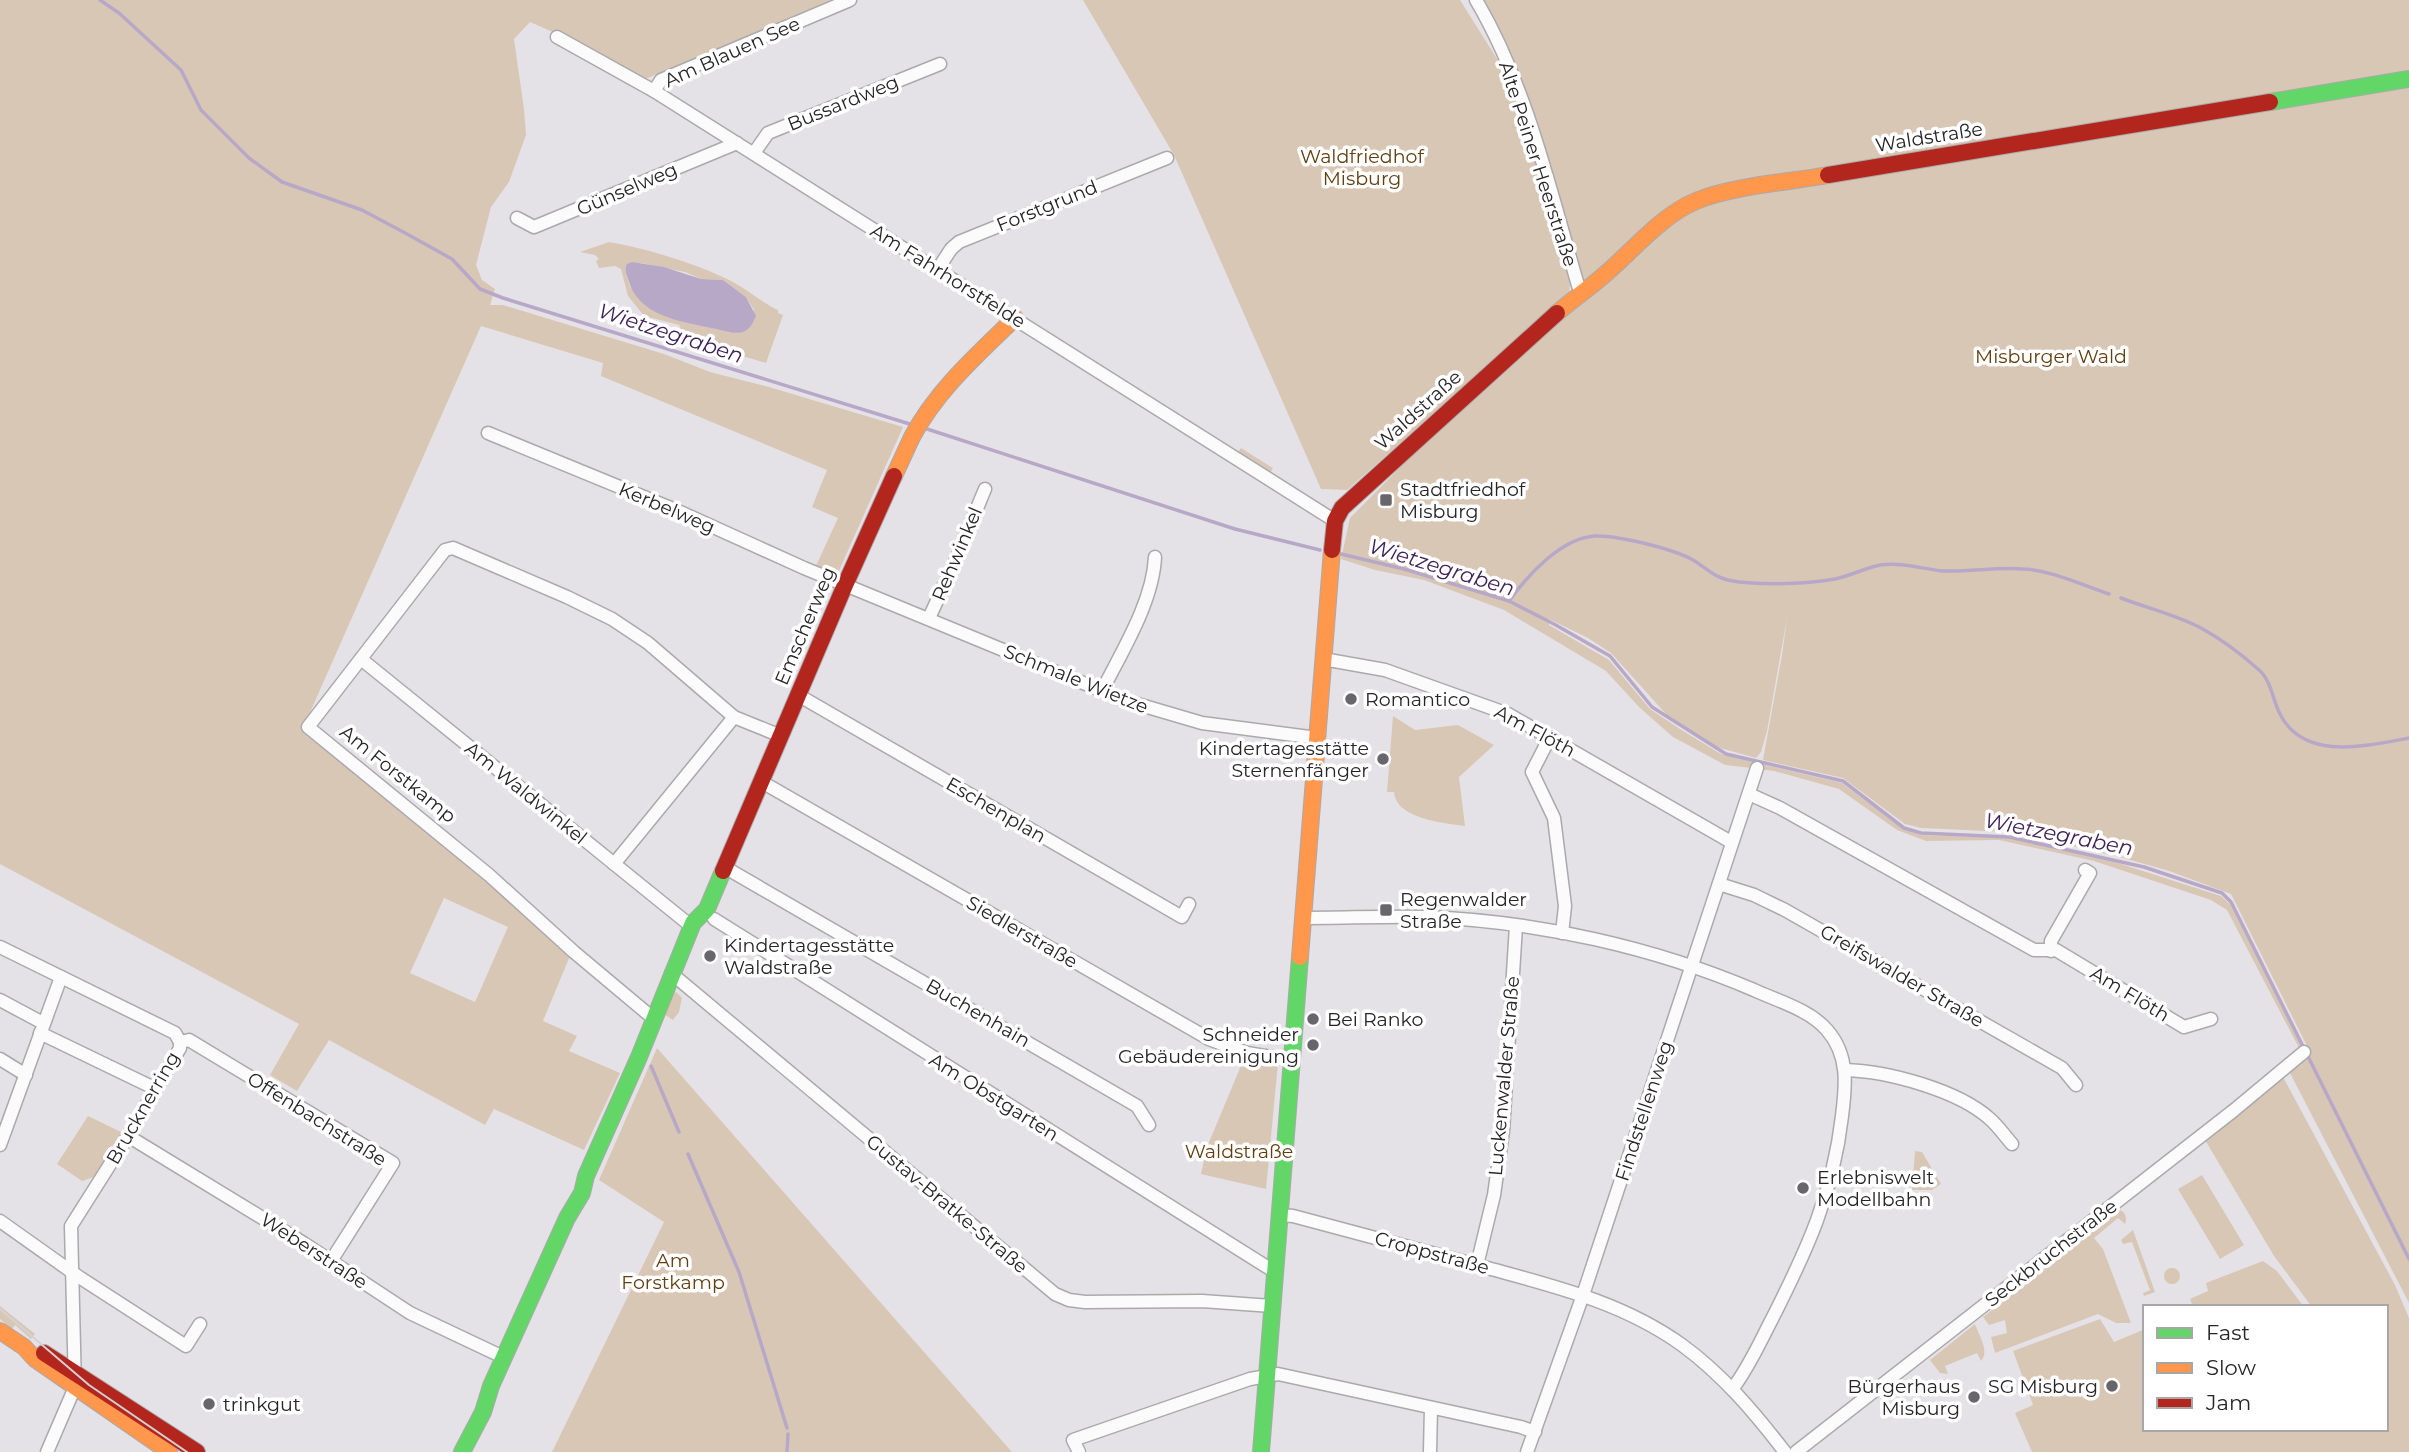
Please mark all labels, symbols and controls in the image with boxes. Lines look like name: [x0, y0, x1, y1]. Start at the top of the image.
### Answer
street label: Am Blauen See: [661, 12, 803, 92]
street label: Alte Peiner Heerstraße: [1494, 58, 1582, 270]
street label: Bussardweg: [784, 70, 902, 136]
street label: Waldstraße: [1874, 117, 1984, 157]
park label: Waldfriedhof Misburg: [1300, 145, 1425, 190]
street label: Günselweg: [573, 157, 681, 221]
street label: Forstgrund: [993, 175, 1101, 237]
street label: Am Fahrhorstfelde: [866, 219, 1030, 333]
water label: Wietzegraben: [596, 298, 746, 368]
park label: Misburger Wald: [1975, 345, 2127, 368]
street label: Waldstraße: [1370, 365, 1466, 455]
street label: Kerbelweg: [615, 477, 719, 539]
place label: Stadtfriedhof Misburg: [1400, 478, 1527, 523]
marker: Stadtfriedhof Misburg: [1378, 492, 1394, 508]
street label: Rehwinkel: [927, 503, 987, 605]
water label: Wietzegraben: [1366, 533, 1518, 601]
street label: Emscherweg: [770, 564, 840, 688]
street label: Schmale Wietze: [1000, 639, 1152, 719]
place label: Romantico: [1365, 688, 1470, 711]
marker: Romantico: [1343, 691, 1359, 707]
street label: Am Flöth: [1491, 700, 1579, 762]
street label: Am Forstkamp: [335, 720, 461, 828]
street label: Am Waldwinkel: [460, 737, 592, 849]
place label: Kindertagesstätte Sternenfänger: [1199, 737, 1369, 782]
marker: Kindertagesstätte Sternenfänger: [1375, 751, 1391, 767]
street label: Eschenplan: [942, 772, 1050, 848]
water label: Wietzegraben: [1983, 807, 2135, 861]
place label: Regenwalder Straße: [1400, 888, 1527, 933]
street label: Siedlerstraße: [962, 891, 1082, 973]
marker: Regenwalder Straße: [1378, 902, 1394, 918]
street label: Greifswalder Straße: [1816, 920, 1988, 1032]
place label: Kindertagesstätte Waldstraße: [724, 934, 894, 979]
marker: Kindertagesstätte Waldstraße: [702, 948, 718, 964]
street label: Am Flöth: [2086, 961, 2174, 1027]
street label: Buchenhain: [922, 974, 1034, 1052]
street label: Luckenwalder Straße: [1484, 975, 1524, 1177]
place label: Bei Ranko: [1327, 1008, 1424, 1031]
marker: Bei Ranko: [1305, 1011, 1321, 1027]
place label: Schneider Gebäudereinigung: [1118, 1023, 1299, 1068]
marker: Schneider Gebäudereinigung: [1305, 1037, 1321, 1053]
street label: Findstellenweg: [1610, 1038, 1678, 1184]
street label: Brucknerring: [101, 1047, 185, 1169]
street label: Am Obstgarten: [925, 1048, 1063, 1146]
street label: Offenbachstraße: [243, 1067, 391, 1171]
street label: Gustav-Bratke-Straße: [862, 1130, 1032, 1278]
park label: Waldstraße: [1185, 1140, 1293, 1163]
place label: Erlebniswelt Modellbahn: [1817, 1166, 1935, 1211]
marker: Erlebniswelt Modellbahn: [1795, 1180, 1811, 1196]
street label: Seckbruchstraße: [1981, 1194, 2121, 1312]
street label: Weberstraße: [256, 1208, 372, 1294]
street label: Croppstraße: [1372, 1227, 1492, 1279]
park label: Am Forstkamp: [621, 1249, 725, 1294]
legend: [2143, 1305, 2388, 1431]
text: Fast: [2206, 1320, 2250, 1345]
text: Slow: [2206, 1355, 2256, 1380]
place label: Bürgerhaus Misburg: [1847, 1375, 1960, 1420]
place label: SG Misburg: [1988, 1375, 2098, 1398]
marker: SG Misburg: [2104, 1378, 2120, 1394]
marker: Bürgerhaus Misburg: [1966, 1389, 1982, 1405]
text: Jam: [2205, 1390, 2251, 1415]
place label: trinkgut: [223, 1393, 301, 1416]
marker: trinkgut: [201, 1396, 217, 1412]

